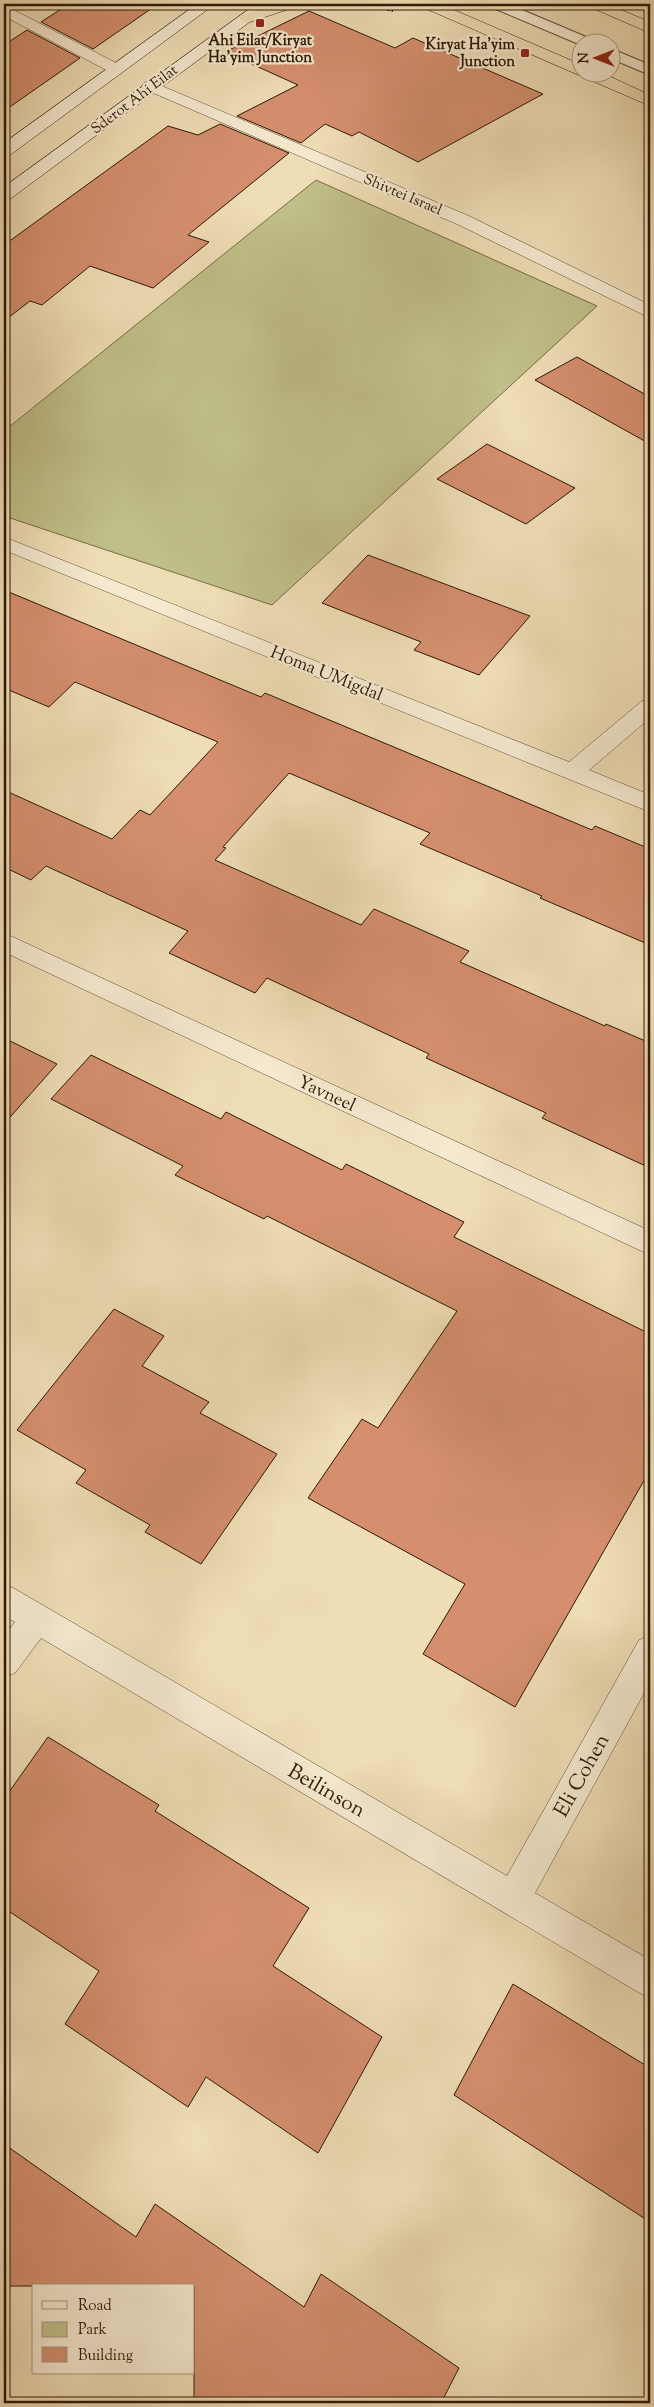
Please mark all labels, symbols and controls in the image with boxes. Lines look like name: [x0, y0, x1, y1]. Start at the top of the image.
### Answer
marker: Ahi Eilat/Kiryat Ha'yim Junction: [254, 17, 266, 29]
place label: Ahi Eilat/Kiryat Ha'yim Junction: [208, 31, 313, 69]
north arrow: [572, 32, 622, 82]
place label: Kiryat Ha'yim Junction: [426, 35, 516, 73]
marker: Kiryat Ha'yim Junction: [519, 47, 531, 59]
text: N: [575, 52, 595, 64]
street label: Sderot Ahi Eilat: [87, 60, 183, 140]
street label: Shivtei Israel: [360, 169, 445, 221]
street label: Homa UMigdal: [266, 640, 387, 709]
street label: Yavneel: [293, 1070, 359, 1120]
street label: Eli Cohen: [548, 1729, 618, 1823]
street label: Beilinson: [282, 1757, 370, 1826]
legend: [32, 2284, 195, 2374]
text: Road: [78, 2296, 112, 2317]
text: Park: [78, 2320, 107, 2341]
text: Building: [78, 2346, 133, 2367]

